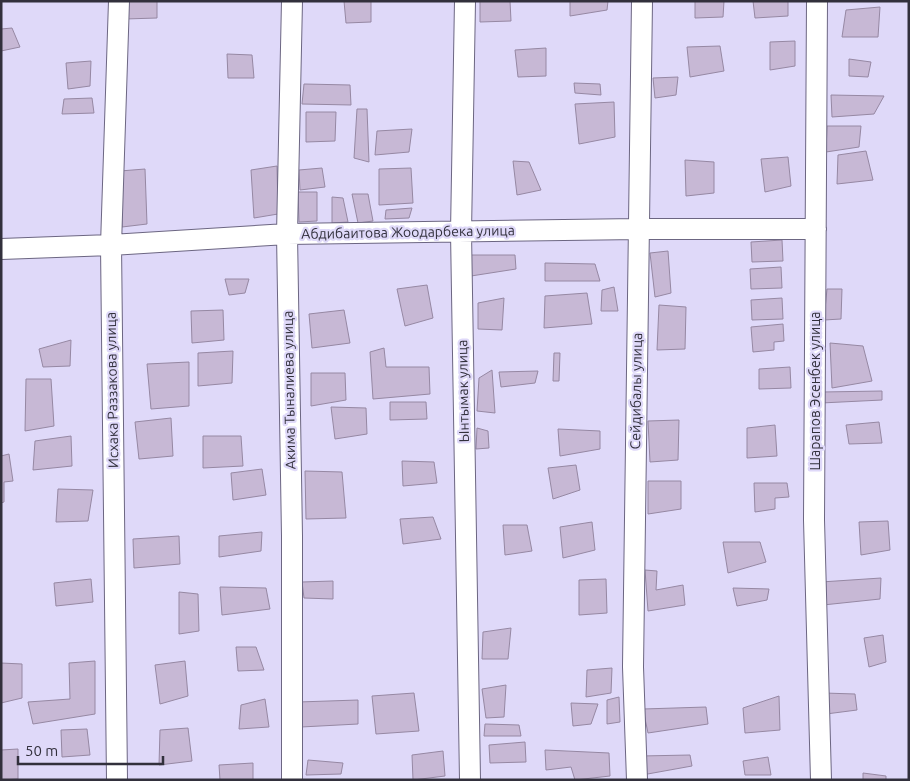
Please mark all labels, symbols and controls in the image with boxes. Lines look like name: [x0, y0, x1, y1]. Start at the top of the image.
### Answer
street label: Абдибаитова Жоодарбека улица: [301, 222, 515, 242]
street label: Акима Тыналиева улица: [280, 311, 298, 469]
street label: Исхака Раззакова улица: [103, 312, 121, 468]
street label: Шарапов Эсенбек улица: [807, 312, 823, 471]
street label: Сейдибалы улица: [627, 333, 645, 449]
street label: Ынтымак улица: [454, 340, 472, 442]
scale bar: [18, 734, 162, 766]
text: 50 m: [25, 742, 58, 759]

